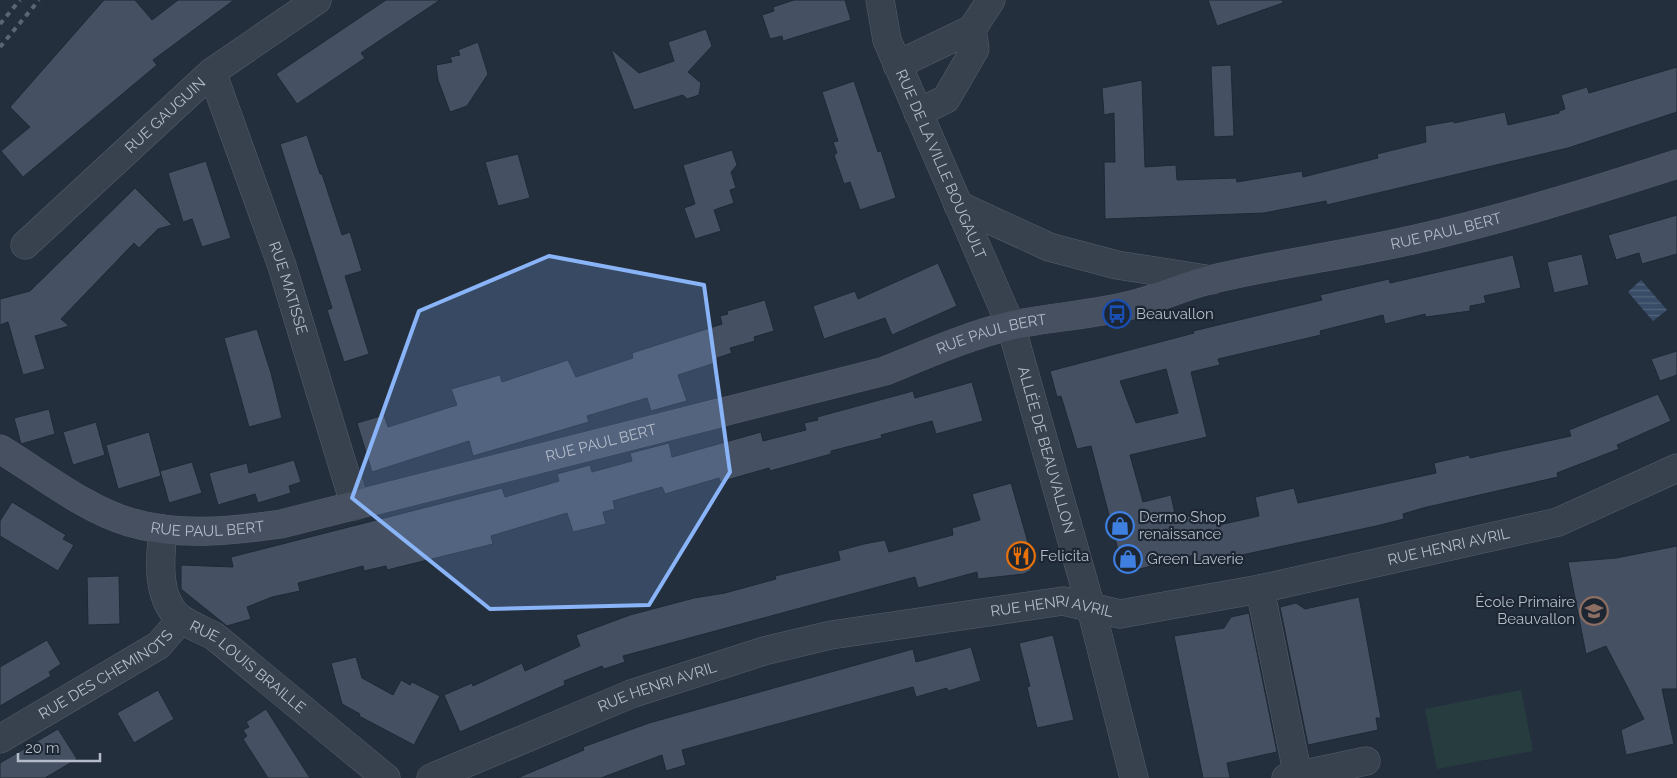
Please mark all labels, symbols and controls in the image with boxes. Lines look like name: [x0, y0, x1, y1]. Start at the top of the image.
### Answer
street label: RUE DE LA VILLE BOUGAULT: [892, 67, 990, 262]
street label: RUE GAUGUIN: [121, 74, 209, 157]
street label: RUE PAUL BERT: [1389, 209, 1504, 253]
street label: RUE MATISSE: [265, 239, 311, 337]
bus stop icon: Beauvallon: [1102, 299, 1132, 329]
place label: Beauvallon: [1136, 305, 1214, 323]
street label: RUE PAUL BERT: [934, 310, 1048, 358]
street label: ALLÉE DE BEAUVALLON: [1014, 364, 1078, 535]
street label: RUE PAUL BERT: [544, 420, 658, 466]
place label: Dermo Shop renaissance: [1139, 508, 1226, 543]
shop icon: Dermo Shop renaissance: [1105, 511, 1135, 541]
street label: RUE PAUL BERT: [149, 517, 265, 540]
street label: RUE HENRI AVRIL: [1386, 524, 1512, 569]
restaurant icon: Felicita: [1006, 541, 1036, 571]
shop icon: Green Laverie: [1113, 544, 1143, 574]
place label: Felicita: [1040, 547, 1089, 565]
place label: Green Laverie: [1147, 550, 1244, 568]
street label: RUE HENRI AVRIL: [989, 592, 1115, 621]
place label: École Primaire Beauvallon: [1475, 593, 1575, 628]
school or university icon: École Primaire Beauvallon: [1579, 596, 1609, 626]
street label: RUE LOUIS BRAILLE: [187, 617, 309, 717]
street label: RUE DES CHEMINOTS: [35, 626, 177, 723]
street label: RUE HENRI AVRIL: [595, 658, 719, 716]
scale bar: [18, 730, 100, 762]
text: 20 m: [25, 739, 60, 757]

